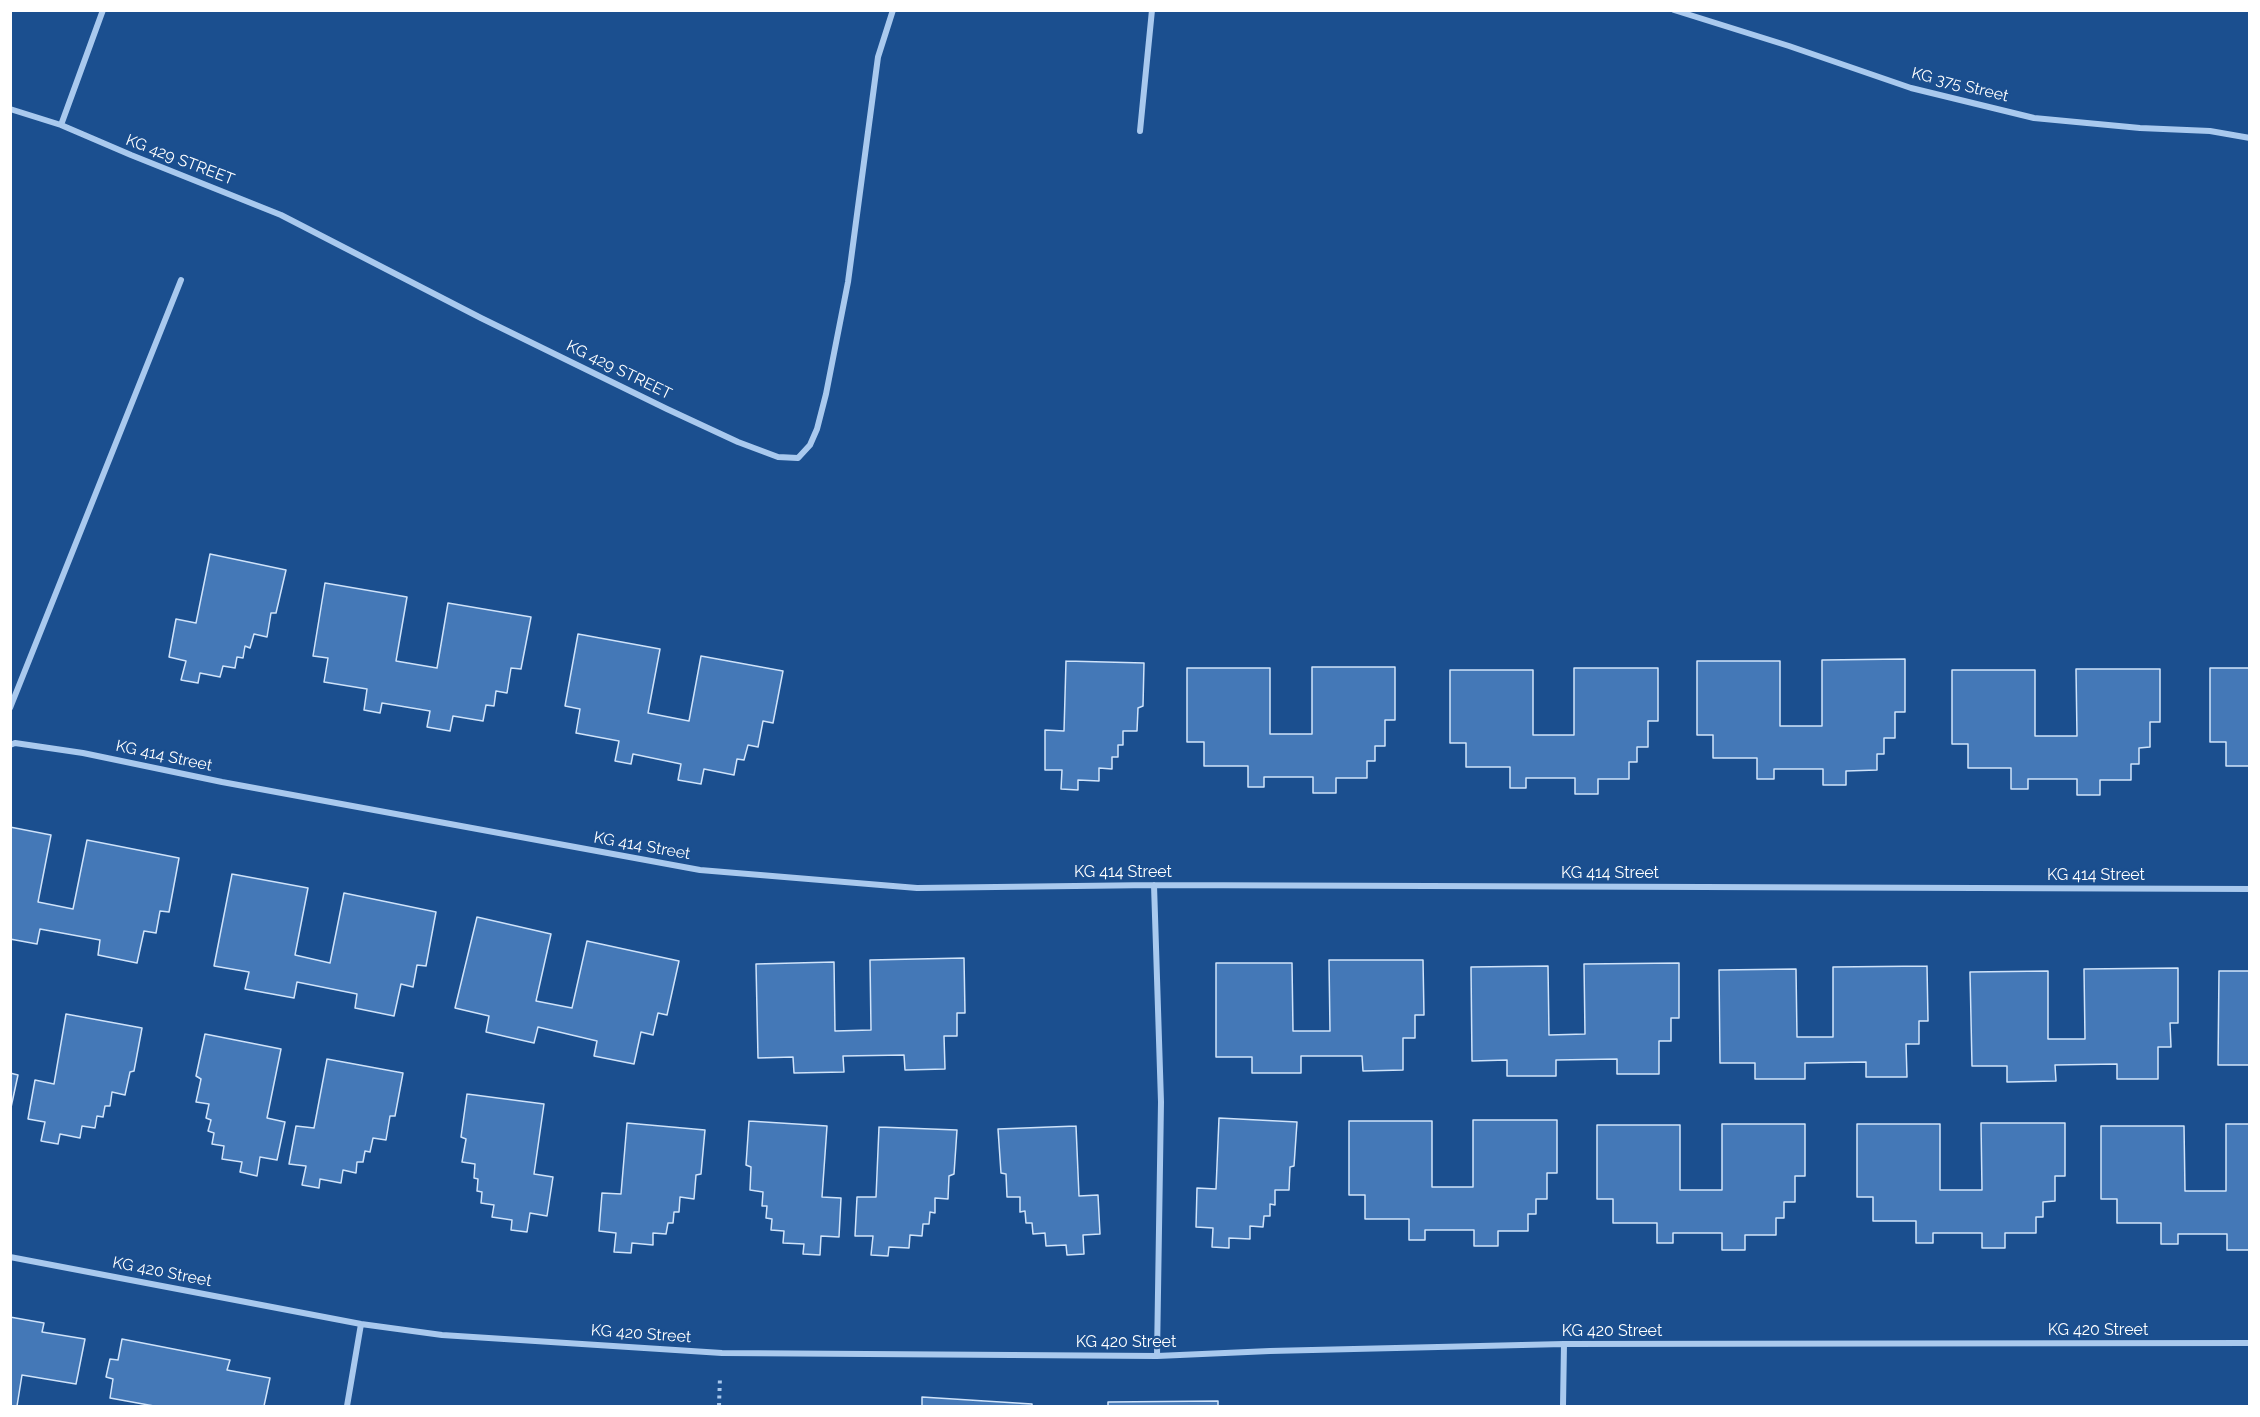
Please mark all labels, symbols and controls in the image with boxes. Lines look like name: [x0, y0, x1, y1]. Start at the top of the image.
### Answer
street label: KG 375 Street: [1910, 64, 2010, 106]
street label: KG 429 STREET: [123, 130, 237, 190]
street label: KG 429 STREET: [563, 336, 675, 404]
street label: KG 414 Street: [114, 736, 214, 776]
street label: KG 414 Street: [592, 828, 692, 864]
street label: KG 414 Street: [1074, 862, 1172, 882]
street label: KG 414 Street: [1561, 863, 1659, 883]
street label: KG 414 Street: [2047, 865, 2145, 885]
street label: KG 420 Street: [111, 1253, 213, 1291]
street label: KG 420 Street: [2048, 1320, 2148, 1340]
street label: KG 420 Street: [590, 1321, 692, 1347]
street label: KG 420 Street: [1562, 1321, 1662, 1341]
street label: KG 420 Street: [1076, 1332, 1176, 1352]

